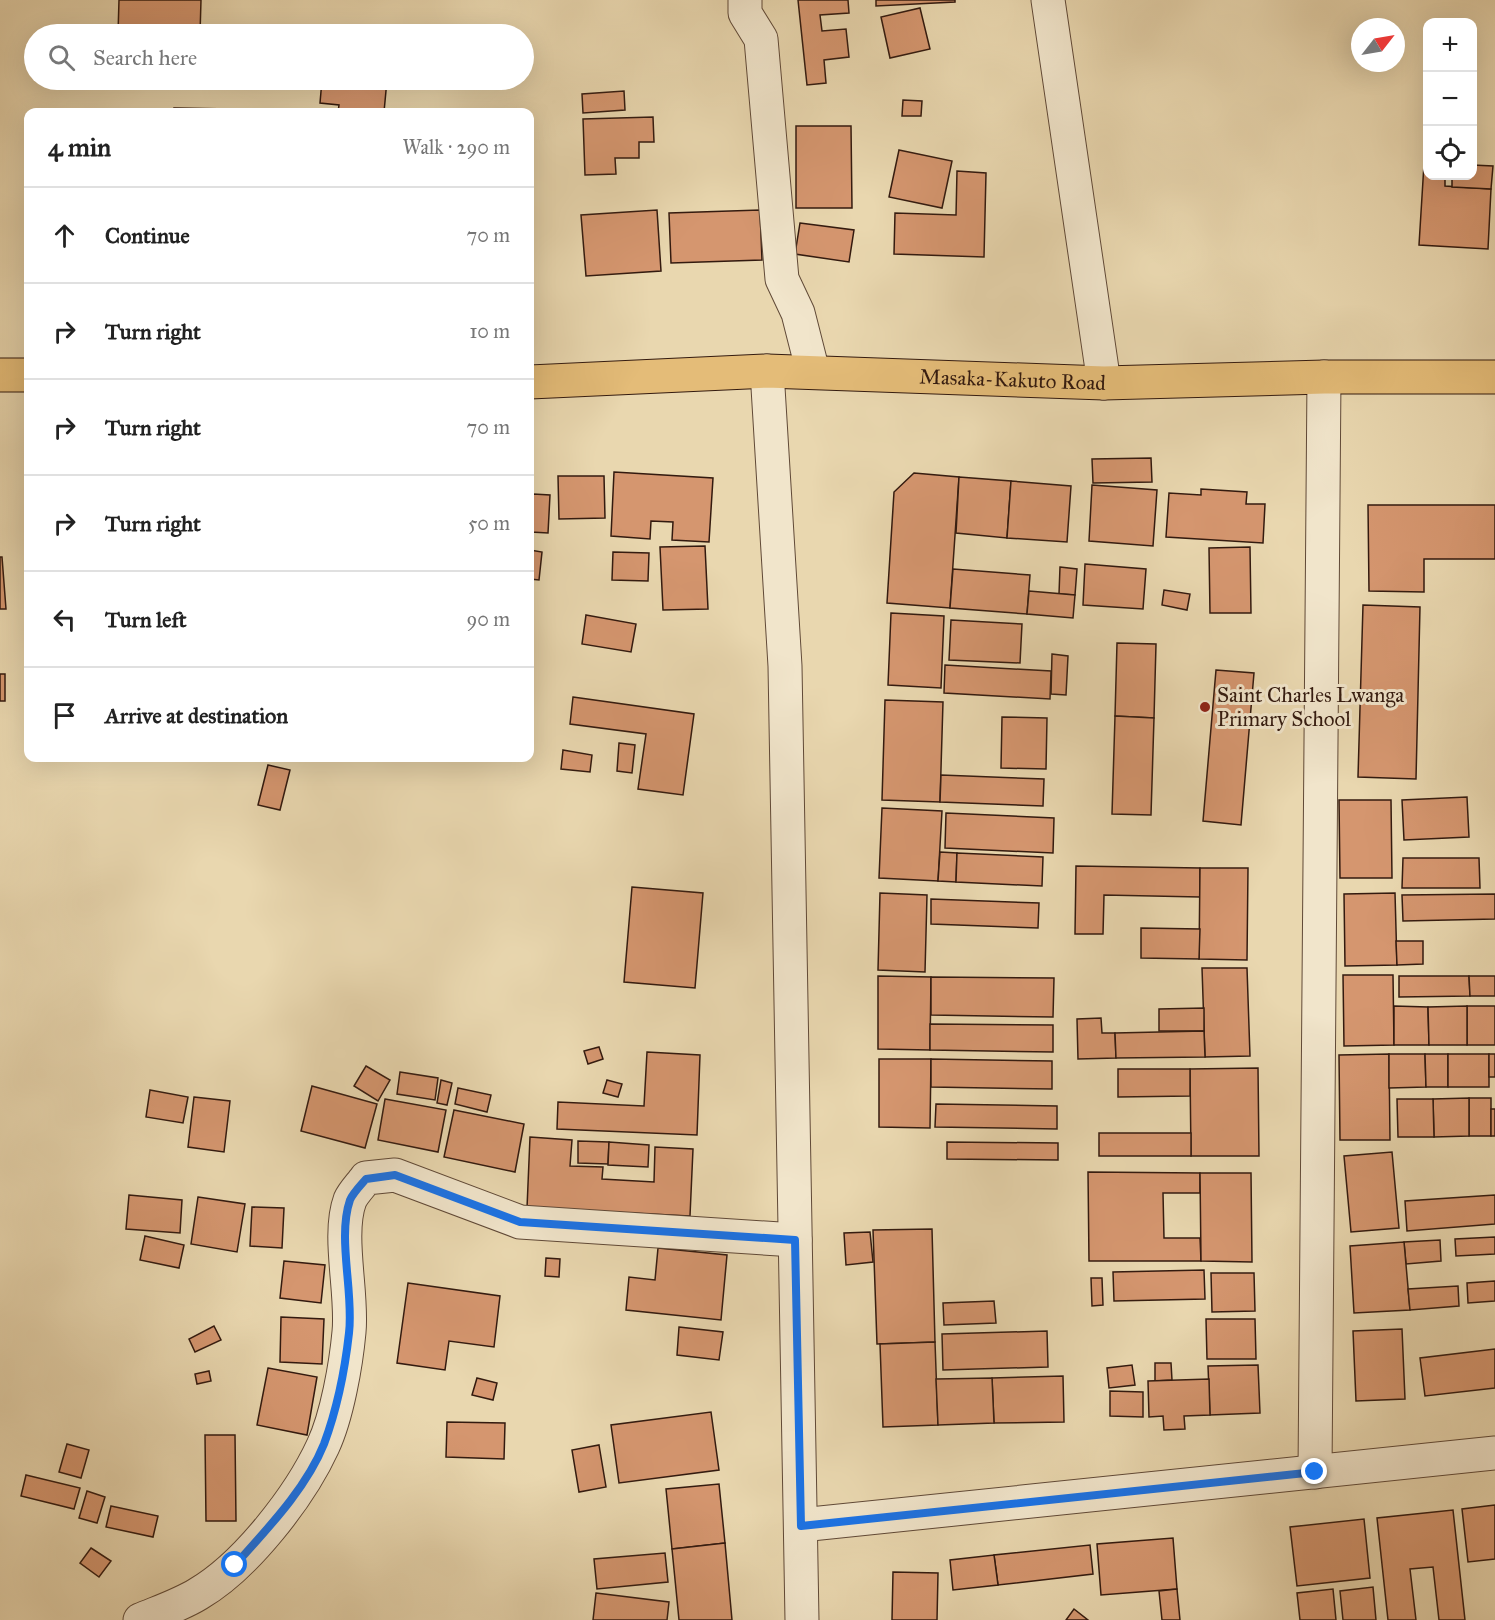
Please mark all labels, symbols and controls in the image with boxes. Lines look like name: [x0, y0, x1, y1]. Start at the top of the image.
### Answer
north arrow: [1351, 18, 1405, 72]
map controls: [1423, 18, 1477, 180]
button: +: [1423, 18, 1477, 72]
search box: [24, 24, 534, 90]
icon: search: [45, 41, 78, 74]
text: Search here: [93, 44, 197, 71]
button: −: [1423, 72, 1477, 126]
button: locate: [1423, 126, 1477, 180]
text: 4 min: [48, 131, 111, 163]
text: Walk · 290 m: [402, 135, 510, 159]
icon: ahead: [48, 219, 81, 252]
text: Continue: [105, 222, 190, 249]
text: 70 m: [467, 223, 510, 247]
icon: right: [48, 315, 81, 348]
text: Turn right: [105, 318, 201, 345]
text: 10 m: [469, 319, 510, 343]
street label: Masaka-Kakuto Road: [919, 363, 1107, 396]
icon: right: [48, 411, 81, 444]
text: Turn right: [105, 414, 201, 441]
text: 70 m: [467, 415, 510, 439]
icon: right: [48, 507, 81, 540]
text: Turn right: [105, 510, 201, 537]
text: 50 m: [468, 511, 510, 535]
icon: left: [48, 603, 81, 636]
text: Turn left: [105, 606, 187, 633]
text: 90 m: [467, 607, 510, 631]
place label: Saint Charles Lwanga Primary School: [1217, 682, 1404, 732]
icon: arrive: [48, 699, 81, 732]
marker: Saint Charles Lwanga Primary School: [1198, 700, 1212, 714]
text: Arrive at destination: [105, 702, 288, 729]
route end: [1301, 1458, 1327, 1484]
route start: [221, 1551, 247, 1577]

